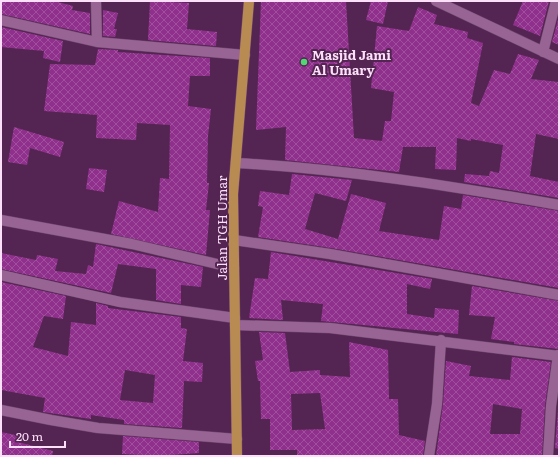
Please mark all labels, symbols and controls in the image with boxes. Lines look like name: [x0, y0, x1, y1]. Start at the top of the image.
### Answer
place label: Masjid Jami Al Umary: [312, 45, 391, 79]
marker: Masjid Jami Al Umary: [299, 57, 309, 67]
street label: Jalan TGH Umar: [212, 175, 231, 280]
scale bar: [10, 423, 65, 449]
text: 20 m: [16, 427, 43, 445]

